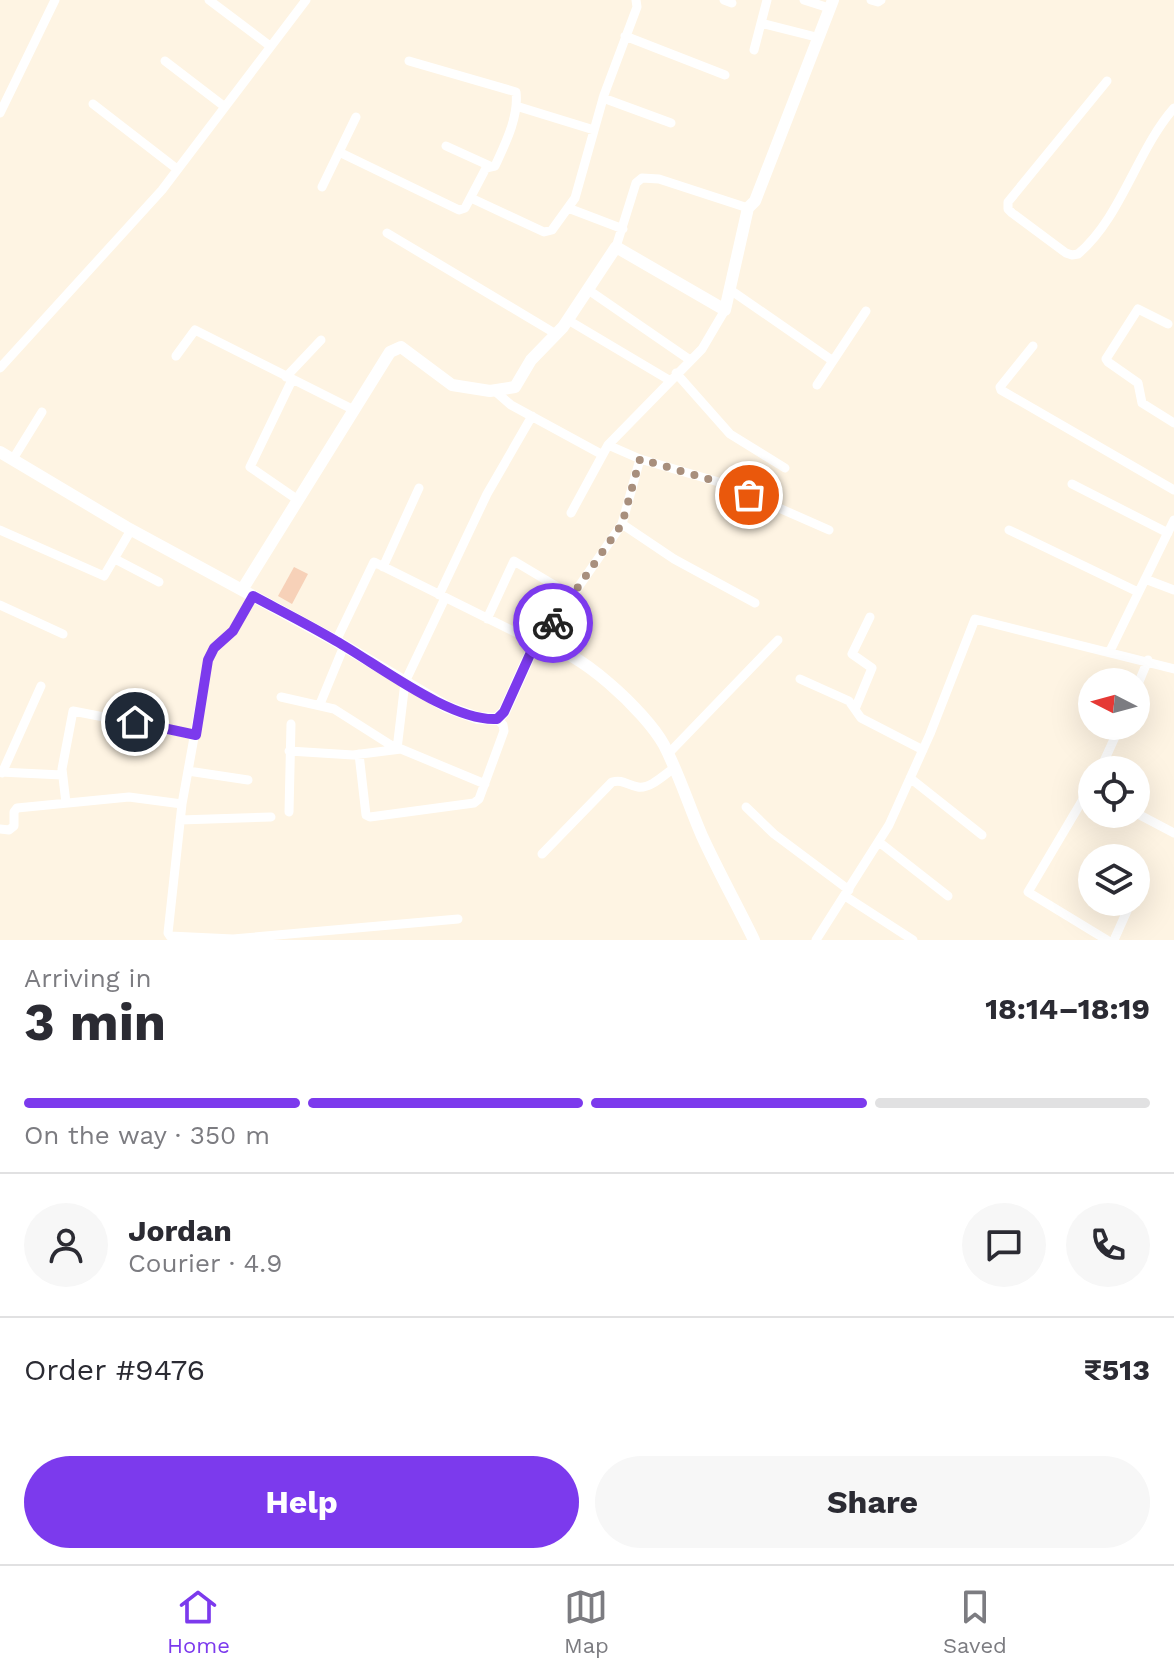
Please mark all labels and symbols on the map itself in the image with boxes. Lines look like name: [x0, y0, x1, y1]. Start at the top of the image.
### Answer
pin: [715, 461, 783, 529]
courier: [513, 583, 593, 663]
north arrow: [1078, 668, 1150, 740]
pin: [101, 688, 169, 756]

